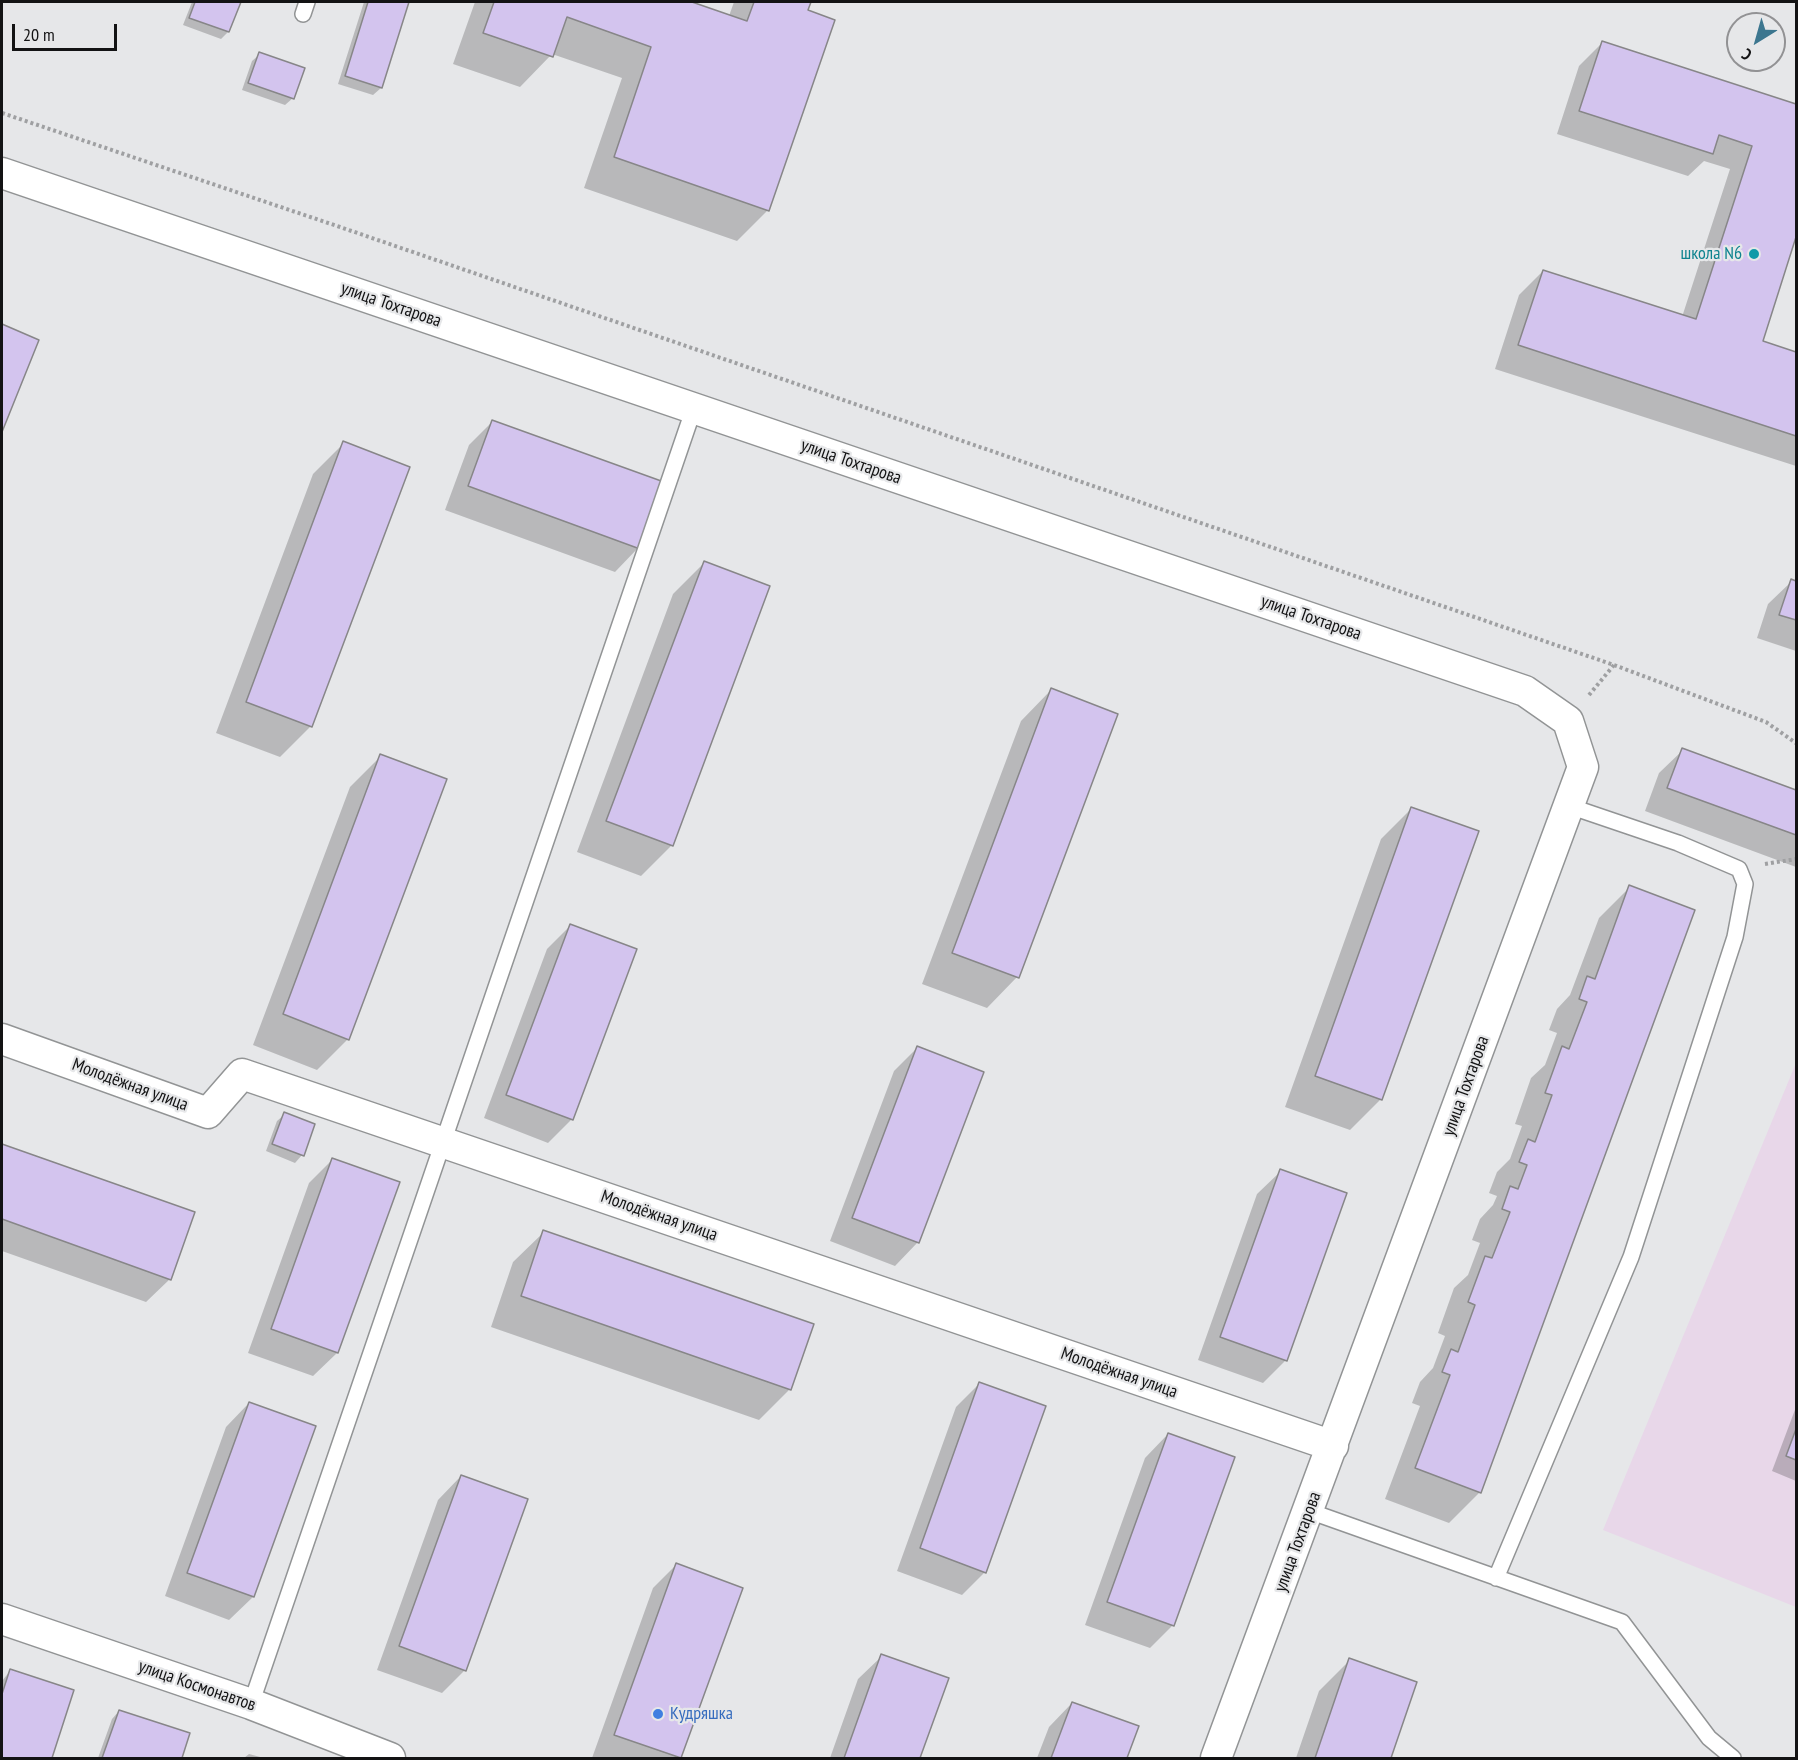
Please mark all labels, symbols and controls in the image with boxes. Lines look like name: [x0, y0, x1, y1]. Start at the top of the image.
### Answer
scale bar: [15, 12, 120, 50]
north arrow: [1726, 12, 1786, 72]
text: 20 m: [23, 23, 55, 46]
text: С: [1737, 45, 1755, 65]
place label: школа N6: [1681, 243, 1742, 265]
marker: школа N6: [1747, 247, 1761, 261]
street label: улица Тохтарова: [338, 278, 444, 332]
street label: улица Тохтарова: [798, 435, 904, 489]
street label: улица Тохтарова: [1258, 591, 1364, 645]
street label: улица Тохтарова: [1438, 1033, 1494, 1139]
street label: Молодёжная улица: [69, 1054, 191, 1116]
street label: Молодёжная улица: [598, 1186, 720, 1246]
street label: Молодёжная улица: [1058, 1343, 1180, 1403]
street label: улица Тохтарова: [1270, 1489, 1326, 1595]
street label: улица Космонавтов: [135, 1656, 259, 1716]
place label: Кудряшка: [670, 1703, 733, 1725]
marker: Кудряшка: [651, 1707, 665, 1721]

